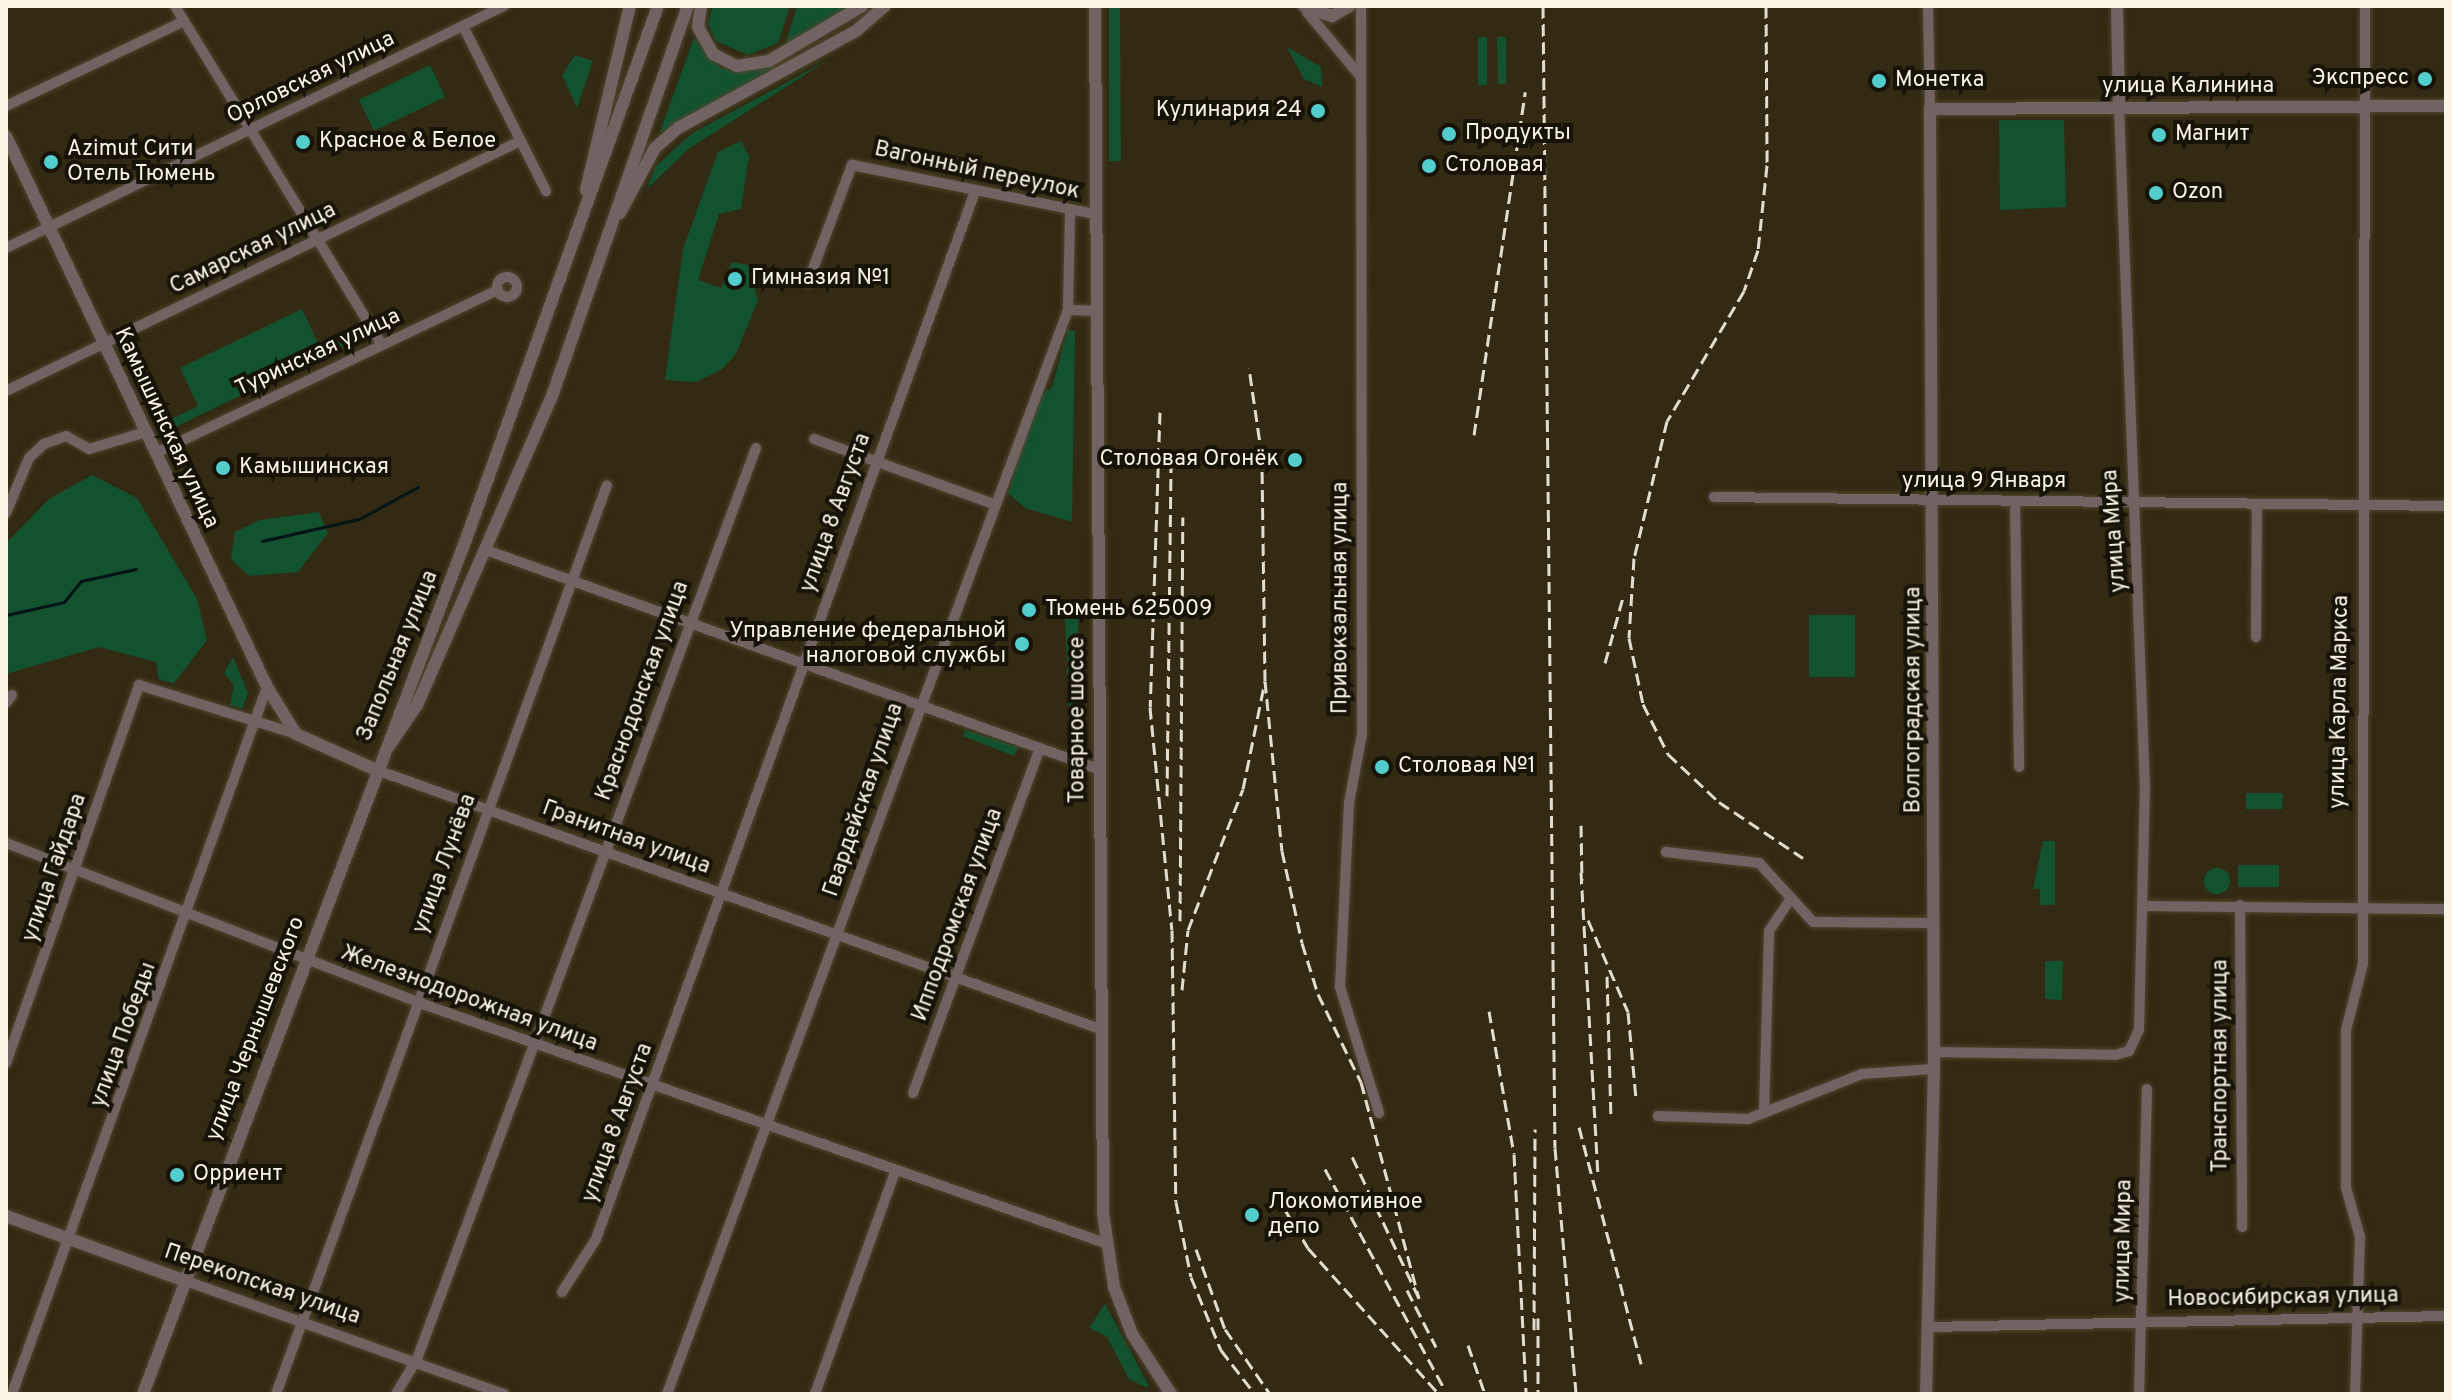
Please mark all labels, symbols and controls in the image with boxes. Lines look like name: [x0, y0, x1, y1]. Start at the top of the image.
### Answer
street label: Орловская улица: [223, 26, 399, 130]
place label: Экспресс: [2312, 66, 2409, 92]
place label: Монетка: [1895, 68, 1984, 94]
marker: Экспресс: [2416, 70, 2434, 88]
marker: Монетка: [1870, 72, 1888, 90]
street label: улица Калинина: [2102, 74, 2274, 100]
place label: Кулинария 24: [1156, 98, 1302, 124]
marker: Кулинария 24: [1309, 102, 1327, 120]
place label: Продукты: [1465, 121, 1571, 147]
place label: Магнит: [2175, 122, 2249, 148]
marker: Продукты: [1440, 125, 1458, 143]
marker: Магнит: [2150, 126, 2168, 144]
place label: Красное & Белое: [319, 129, 496, 155]
marker: Красное & Белое: [294, 133, 312, 151]
place label: Azimut Сити Отель Тюмень: [67, 136, 216, 188]
street label: Вагонный переулок: [872, 136, 1082, 206]
marker: Azimut Сити Отель Тюмень: [42, 153, 60, 171]
place label: Столовая: [1445, 153, 1544, 179]
marker: Столовая: [1420, 157, 1438, 175]
place label: Ozon: [2172, 180, 2223, 206]
marker: Ozon: [2147, 184, 2165, 202]
street label: Самарская улица: [166, 197, 340, 301]
place label: Гимназия №1: [751, 266, 890, 292]
marker: Гимназия №1: [726, 270, 744, 288]
street label: Туринская улица: [232, 303, 404, 403]
street label: Камышинская улица: [108, 323, 224, 533]
street label: улица 8 Августа: [795, 429, 877, 597]
place label: Столовая Огонёк: [1099, 447, 1279, 473]
marker: Столовая Огонёк: [1286, 451, 1304, 469]
place label: Камышинская: [239, 455, 389, 481]
marker: Камышинская: [214, 459, 232, 477]
street label: улица 9 Января: [1902, 469, 2066, 495]
street label: улица Мира: [2098, 469, 2132, 593]
street label: Привокзальная улица: [1328, 482, 1354, 714]
street label: Запольная улица: [352, 567, 444, 745]
street label: Краснодонская улица: [591, 578, 695, 804]
street label: Волгоградская улица: [1901, 587, 1927, 813]
street label: улица Карла Маркса: [2325, 595, 2355, 809]
place label: Тюмень 625009: [1045, 597, 1212, 623]
marker: Тюмень 625009: [1020, 601, 1038, 619]
place label: Управление федеральной налоговой службы: [729, 618, 1006, 670]
marker: Управление федеральной налоговой службы: [1013, 635, 1031, 653]
street label: Товарное шоссе: [1065, 637, 1091, 803]
street label: Гвардейская улица: [818, 700, 910, 900]
place label: Столовая №1: [1398, 754, 1536, 780]
marker: Столовая №1: [1373, 758, 1391, 776]
street label: улица Гайдара: [17, 790, 93, 946]
street label: улица Лунёва: [408, 791, 482, 937]
street label: Гранитная улица: [538, 795, 714, 881]
street label: Ипподромская улица: [907, 805, 1009, 1025]
street label: улица Чернышевского: [201, 913, 311, 1145]
street label: Железнодорожная улица: [337, 940, 601, 1058]
street label: улица Победы: [86, 959, 162, 1111]
street label: Транспортная улица: [2208, 960, 2234, 1172]
street label: улица 8 Августа: [577, 1039, 659, 1207]
place label: Орриент: [193, 1162, 282, 1188]
marker: Орриент: [168, 1166, 186, 1184]
street label: улица Мира: [2110, 1179, 2138, 1303]
place label: Локомотивное депо: [1268, 1189, 1422, 1240]
marker: Локомотивное депо: [1243, 1206, 1261, 1224]
street label: Перекопская улица: [161, 1239, 363, 1331]
street label: Новосибирская улица: [2167, 1283, 2399, 1313]

